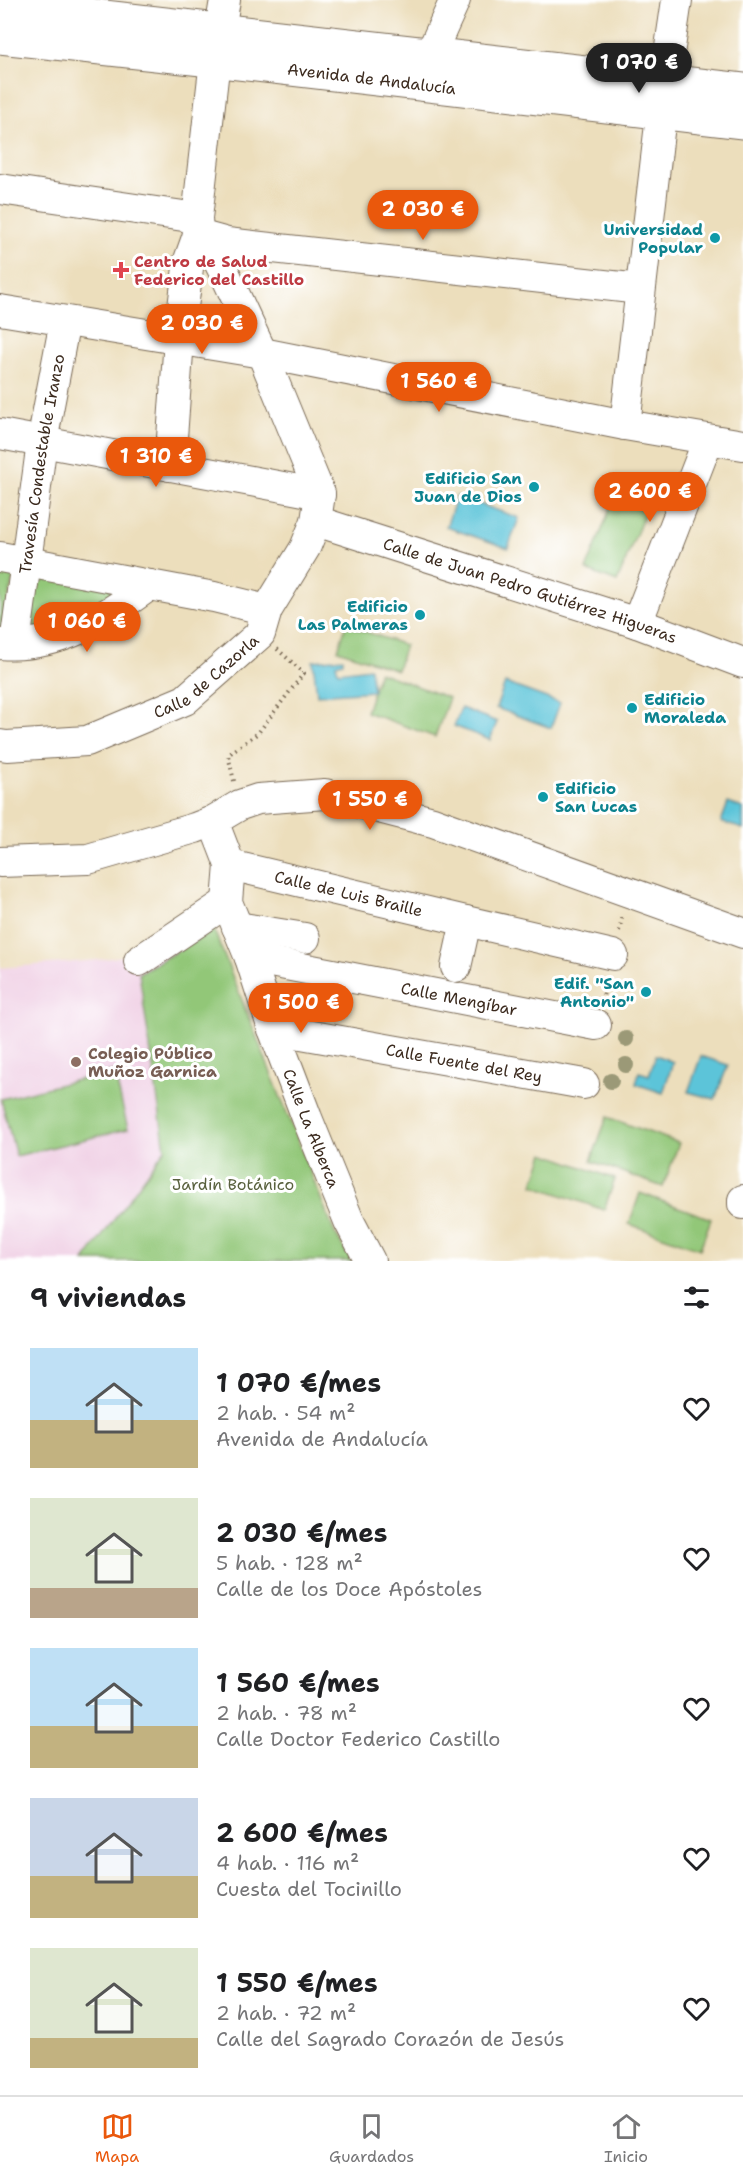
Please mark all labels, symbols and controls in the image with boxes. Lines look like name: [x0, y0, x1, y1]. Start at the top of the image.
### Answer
pin: 1 070 €: [584, 43, 694, 94]
text: 1 070 €: [600, 49, 678, 75]
street label: Avenida de Andalucía: [286, 58, 457, 99]
pin: 2 030 €: [368, 190, 478, 241]
text: 2 030 €: [381, 196, 465, 222]
place label: Universidad Popular: [604, 219, 703, 258]
marker: Universidad Popular: [708, 231, 722, 245]
place label: Centro de Salud Federico del Castillo: [134, 251, 304, 290]
marker: Centro de Salud Federico del Castillo: [112, 261, 130, 279]
pin: 2 030 €: [147, 304, 257, 355]
text: 2 030 €: [160, 310, 244, 336]
street label: Travesía Condestable Iranzo: [14, 352, 69, 575]
pin: 1 560 €: [384, 362, 494, 413]
text: 1 560 €: [400, 368, 478, 394]
pin: 1 310 €: [101, 437, 211, 488]
text: 1 310 €: [120, 443, 192, 469]
place label: Edificio San Juan de Dios: [414, 468, 522, 507]
pin: 2 600 €: [595, 472, 705, 523]
text: 2 600 €: [608, 478, 692, 504]
marker: Edificio San Juan de Dios: [527, 480, 541, 494]
street label: Calle de Juan Pedro Gutiérrez Higueras: [381, 533, 680, 648]
place label: Edificio Las Palmeras: [298, 596, 408, 635]
pin: 1 060 €: [32, 602, 142, 653]
text: 1 060 €: [48, 608, 126, 634]
marker: Edificio Las Palmeras: [413, 608, 427, 622]
street label: Calle de Cazorla: [150, 630, 263, 723]
place label: Edificio Moraleda: [644, 689, 726, 728]
marker: Edificio Moraleda: [625, 701, 639, 715]
place label: Edificio San Lucas: [555, 778, 637, 817]
pin: 1 550 €: [315, 780, 425, 831]
text: 1 550 €: [332, 786, 408, 812]
marker: Edificio San Lucas: [536, 790, 550, 804]
street label: Calle de Luis Braille: [272, 865, 425, 921]
place label: Edif. "San Antonio": [554, 973, 634, 1012]
street label: Calle Mengíbar: [399, 977, 519, 1020]
pin: 1 500 €: [246, 983, 356, 1034]
marker: Edif. "San Antonio": [639, 985, 653, 999]
text: 1 500 €: [262, 989, 340, 1015]
street label: Calle Fuente del Rey: [384, 1039, 544, 1087]
place label: Colegio Público Muñoz Garnica: [88, 1043, 217, 1082]
marker: Colegio Público Muñoz Garnica: [69, 1055, 83, 1069]
street label: Calle La Alberca: [279, 1066, 345, 1191]
park label: Jardín Botánico: [172, 1174, 294, 1195]
text: 9 viviendas: [30, 1280, 186, 1315]
icon: filters: [680, 1281, 713, 1314]
text: 1 070 €/mes: [216, 1365, 381, 1400]
icon: home: [78, 1372, 150, 1444]
icon: heart: [680, 1392, 713, 1425]
text: 2 hab. · 54 m²: [216, 1400, 356, 1426]
text: Avenida de Andalucía: [216, 1426, 428, 1452]
text: 2 030 €/mes: [216, 1515, 388, 1550]
icon: home: [78, 1522, 150, 1594]
icon: heart: [680, 1542, 713, 1575]
text: 5 hab. · 128 m²: [216, 1550, 363, 1576]
text: Calle de los Doce Apóstoles: [216, 1576, 482, 1602]
text: 1 560 €/mes: [216, 1665, 380, 1700]
icon: home: [78, 1672, 150, 1744]
icon: heart: [680, 1692, 713, 1725]
text: 2 hab. · 78 m²: [216, 1700, 357, 1726]
text: Calle Doctor Federico Castillo: [216, 1726, 500, 1752]
text: 2 600 €/mes: [216, 1815, 388, 1850]
icon: home: [78, 1822, 150, 1894]
icon: heart: [680, 1842, 713, 1875]
text: 4 hab. · 116 m²: [216, 1850, 359, 1876]
text: Cuesta del Tocinillo: [216, 1876, 402, 1902]
text: 1 550 €/mes: [216, 1965, 378, 2000]
icon: home: [78, 1972, 150, 2044]
icon: heart: [680, 1992, 713, 2025]
text: 2 hab. · 72 m²: [216, 2000, 356, 2026]
text: Calle del Sagrado Corazón de Jesús: [216, 2026, 564, 2052]
tab: Mapa: [95, 2110, 139, 2167]
tab: Guardados: [329, 2110, 414, 2167]
tab: Inicio: [604, 2110, 648, 2167]

